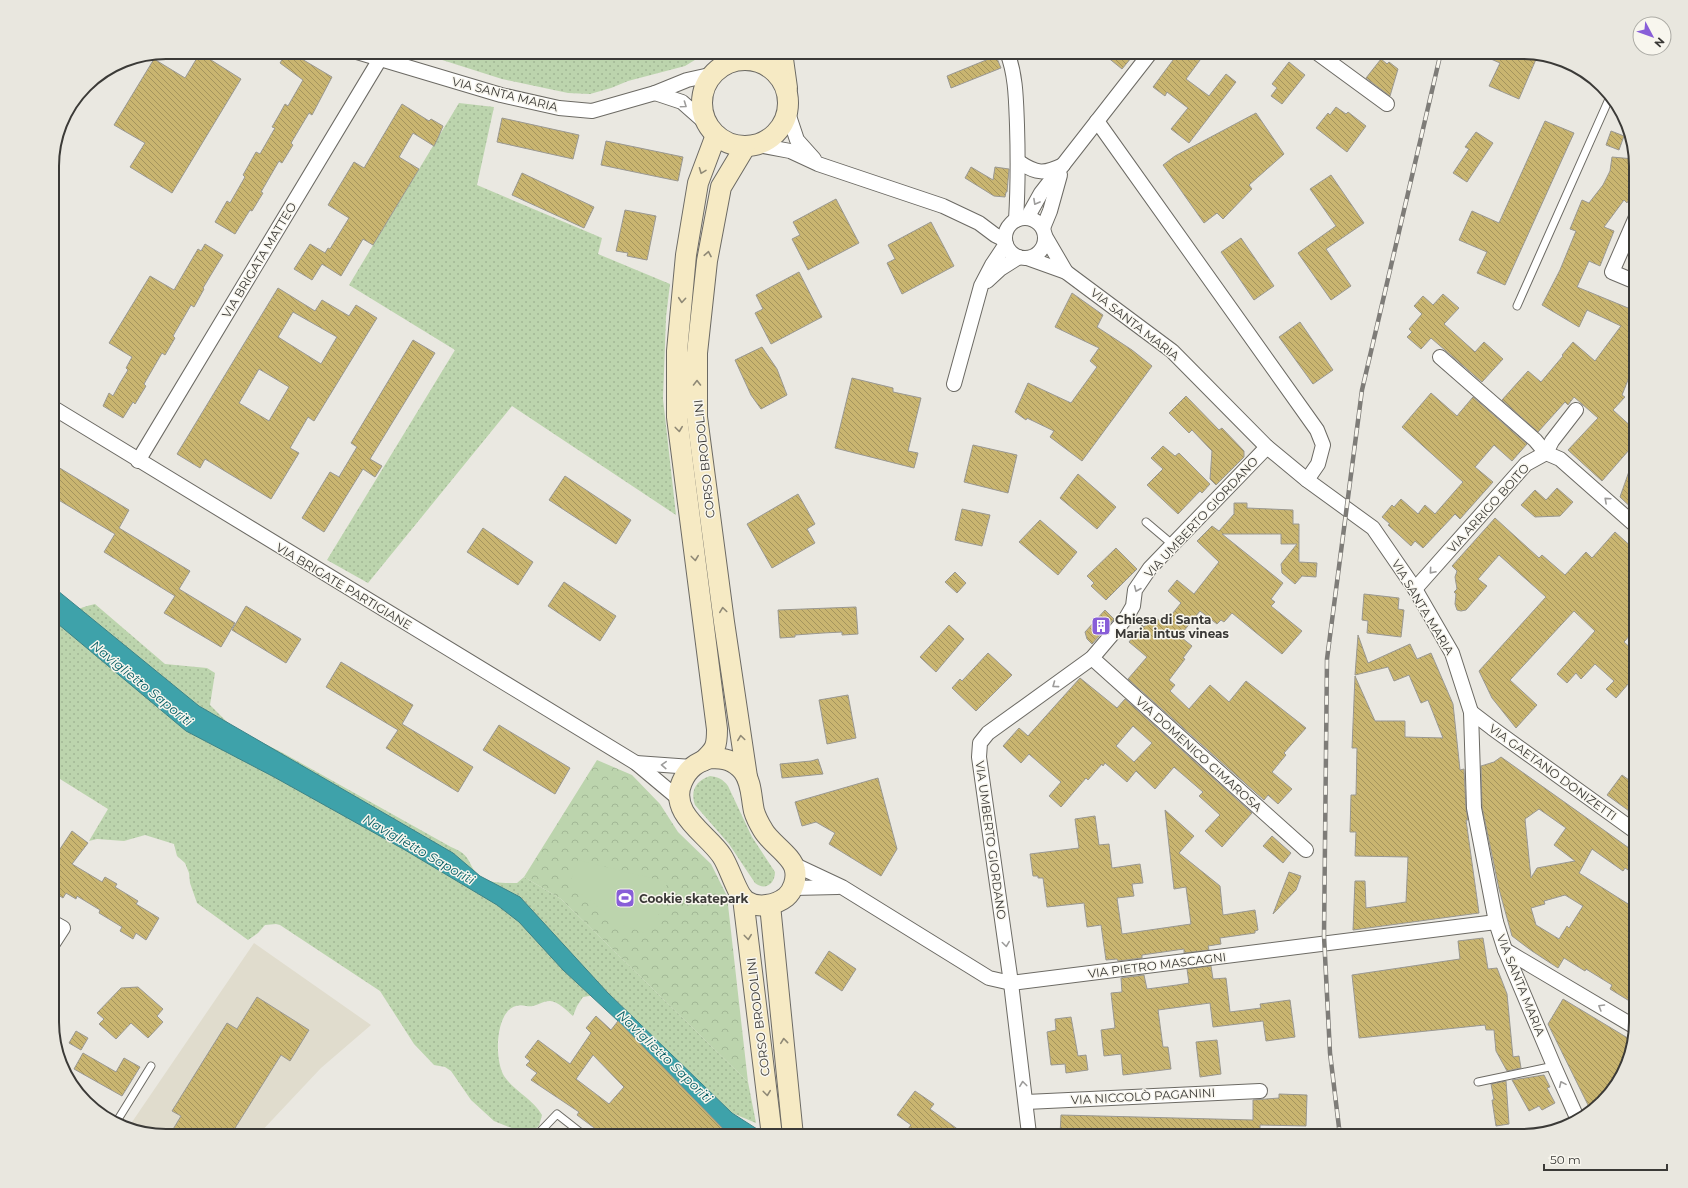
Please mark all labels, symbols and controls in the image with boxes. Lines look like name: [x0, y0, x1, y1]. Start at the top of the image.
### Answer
north arrow: [1632, 16, 1672, 56]
text: N: [1651, 35, 1668, 51]
street label: VIA SANTA MARIA: [451, 74, 560, 114]
one-way arrow: [679, 100, 686, 107]
one-way arrow: [698, 168, 706, 175]
one-way arrow: [1033, 198, 1040, 205]
street label: VIA BRIGATA MATTEO: [219, 199, 299, 321]
one-way arrow: [704, 251, 712, 257]
street label: VIA SANTA MARIA: [1088, 285, 1183, 364]
one-way arrow: [678, 297, 687, 303]
one-way arrow: [693, 380, 701, 386]
street label: CORSO BRODOLINI: [690, 399, 718, 519]
one-way arrow: [674, 426, 683, 432]
street label: VIA UMBERTO GIORDANO: [1141, 453, 1261, 581]
street label: VIA ARRIGO BOITO: [1444, 460, 1532, 556]
one-way arrow: [1604, 497, 1612, 504]
street label: VIA BRIGATE PARTIGIANE: [273, 540, 415, 632]
one-way arrow: [690, 555, 699, 561]
street label: VIA SANTA MARIA: [1389, 557, 1458, 658]
one-way arrow: [1429, 566, 1436, 573]
one-way arrow: [1134, 586, 1142, 593]
one-way arrow: [719, 607, 728, 613]
place label: Chiesa di Santa Maria intus vineas: [1115, 612, 1229, 641]
building icon: Chiesa di Santa Maria intus vineas: [1090, 615, 1112, 637]
water label: Naviglietto Saporiti: [88, 637, 197, 729]
one-way arrow: [1052, 680, 1059, 687]
street label: VIA DOMENICO CIMAROSA: [1133, 693, 1265, 815]
street label: VIA GAETANO DONIZETTI: [1486, 721, 1620, 823]
one-way arrow: [737, 735, 746, 742]
street label: VIA UMBERTO GIORDANO: [972, 760, 1010, 920]
one-way arrow: [661, 761, 667, 769]
water label: Naviglietto Saporiti: [360, 810, 478, 888]
sports icon: Cookie skatepark: [614, 887, 636, 909]
place label: Cookie skatepark: [639, 891, 748, 906]
street label: VIA SANTA MARIA: [1494, 932, 1548, 1038]
one-way arrow: [743, 934, 752, 940]
one-way arrow: [1001, 941, 1010, 947]
street label: VIA PIETRO MASCAGNI: [1087, 949, 1227, 981]
street label: CORSO BRODOLINI: [743, 957, 773, 1077]
one-way arrow: [1598, 1004, 1605, 1012]
water label: Naviglietto Saporiti: [614, 1006, 716, 1106]
one-way arrow: [779, 1038, 788, 1044]
one-way arrow: [1019, 1081, 1028, 1087]
one-way arrow: [1559, 1081, 1567, 1088]
street label: VIA NICCOLÒ PAGANINI: [1070, 1085, 1216, 1107]
one-way arrow: [762, 1090, 771, 1097]
scale bar: [1544, 1146, 1667, 1172]
text: 50 m: [1550, 1152, 1581, 1167]

